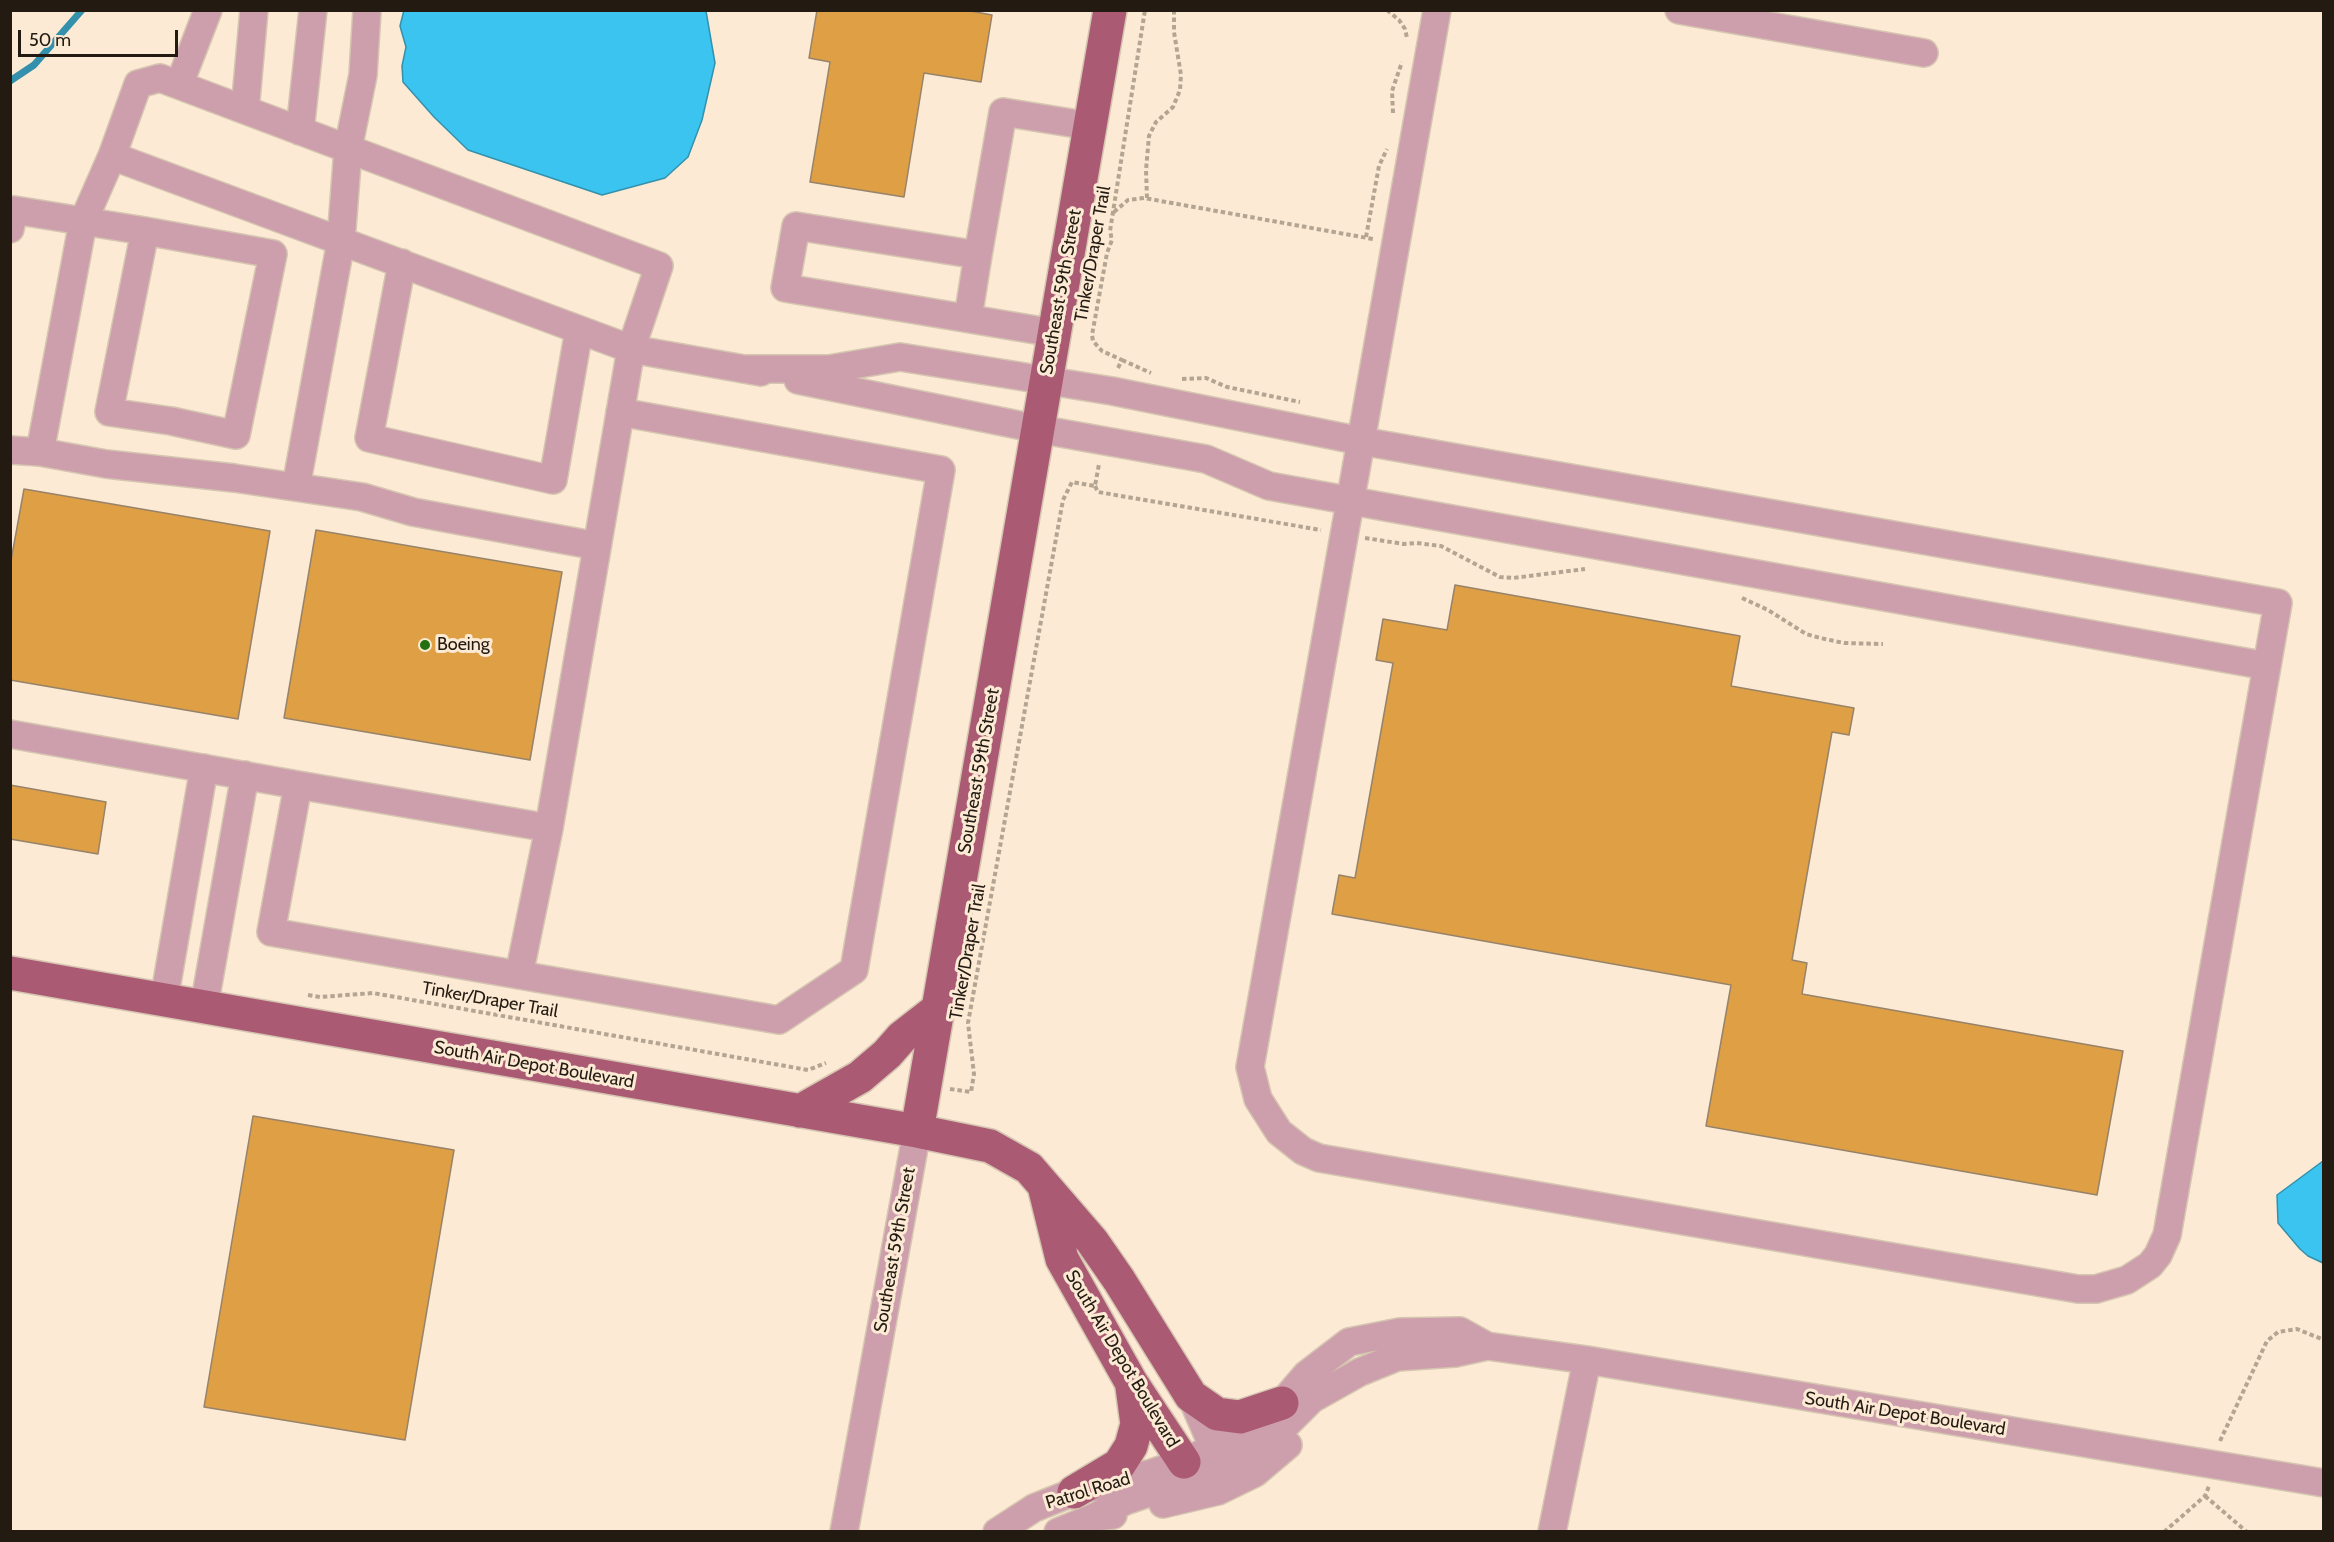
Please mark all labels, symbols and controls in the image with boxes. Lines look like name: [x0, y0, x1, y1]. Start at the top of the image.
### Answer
scale bar: [21, 18, 182, 56]
text: 50 m: [29, 29, 71, 51]
street label: Tinker/Draper Trail: [1070, 184, 1116, 324]
street label: Southeast 59th Street: [1036, 208, 1086, 376]
place label: Boeing: [437, 634, 490, 656]
marker: Boeing: [418, 638, 432, 652]
street label: Southeast 59th Street: [954, 687, 1004, 855]
street label: Tinker/Draper Trail: [945, 882, 991, 1022]
street label: Tinker/Draper Trail: [420, 977, 560, 1023]
street label: South Air Depot Boulevard: [432, 1037, 636, 1093]
street label: Southeast 59th Street: [870, 1166, 920, 1334]
street label: South Air Depot Boulevard: [1061, 1267, 1183, 1451]
street label: South Air Depot Boulevard: [1803, 1387, 2007, 1441]
street label: Patrol Road: [1043, 1468, 1133, 1514]

